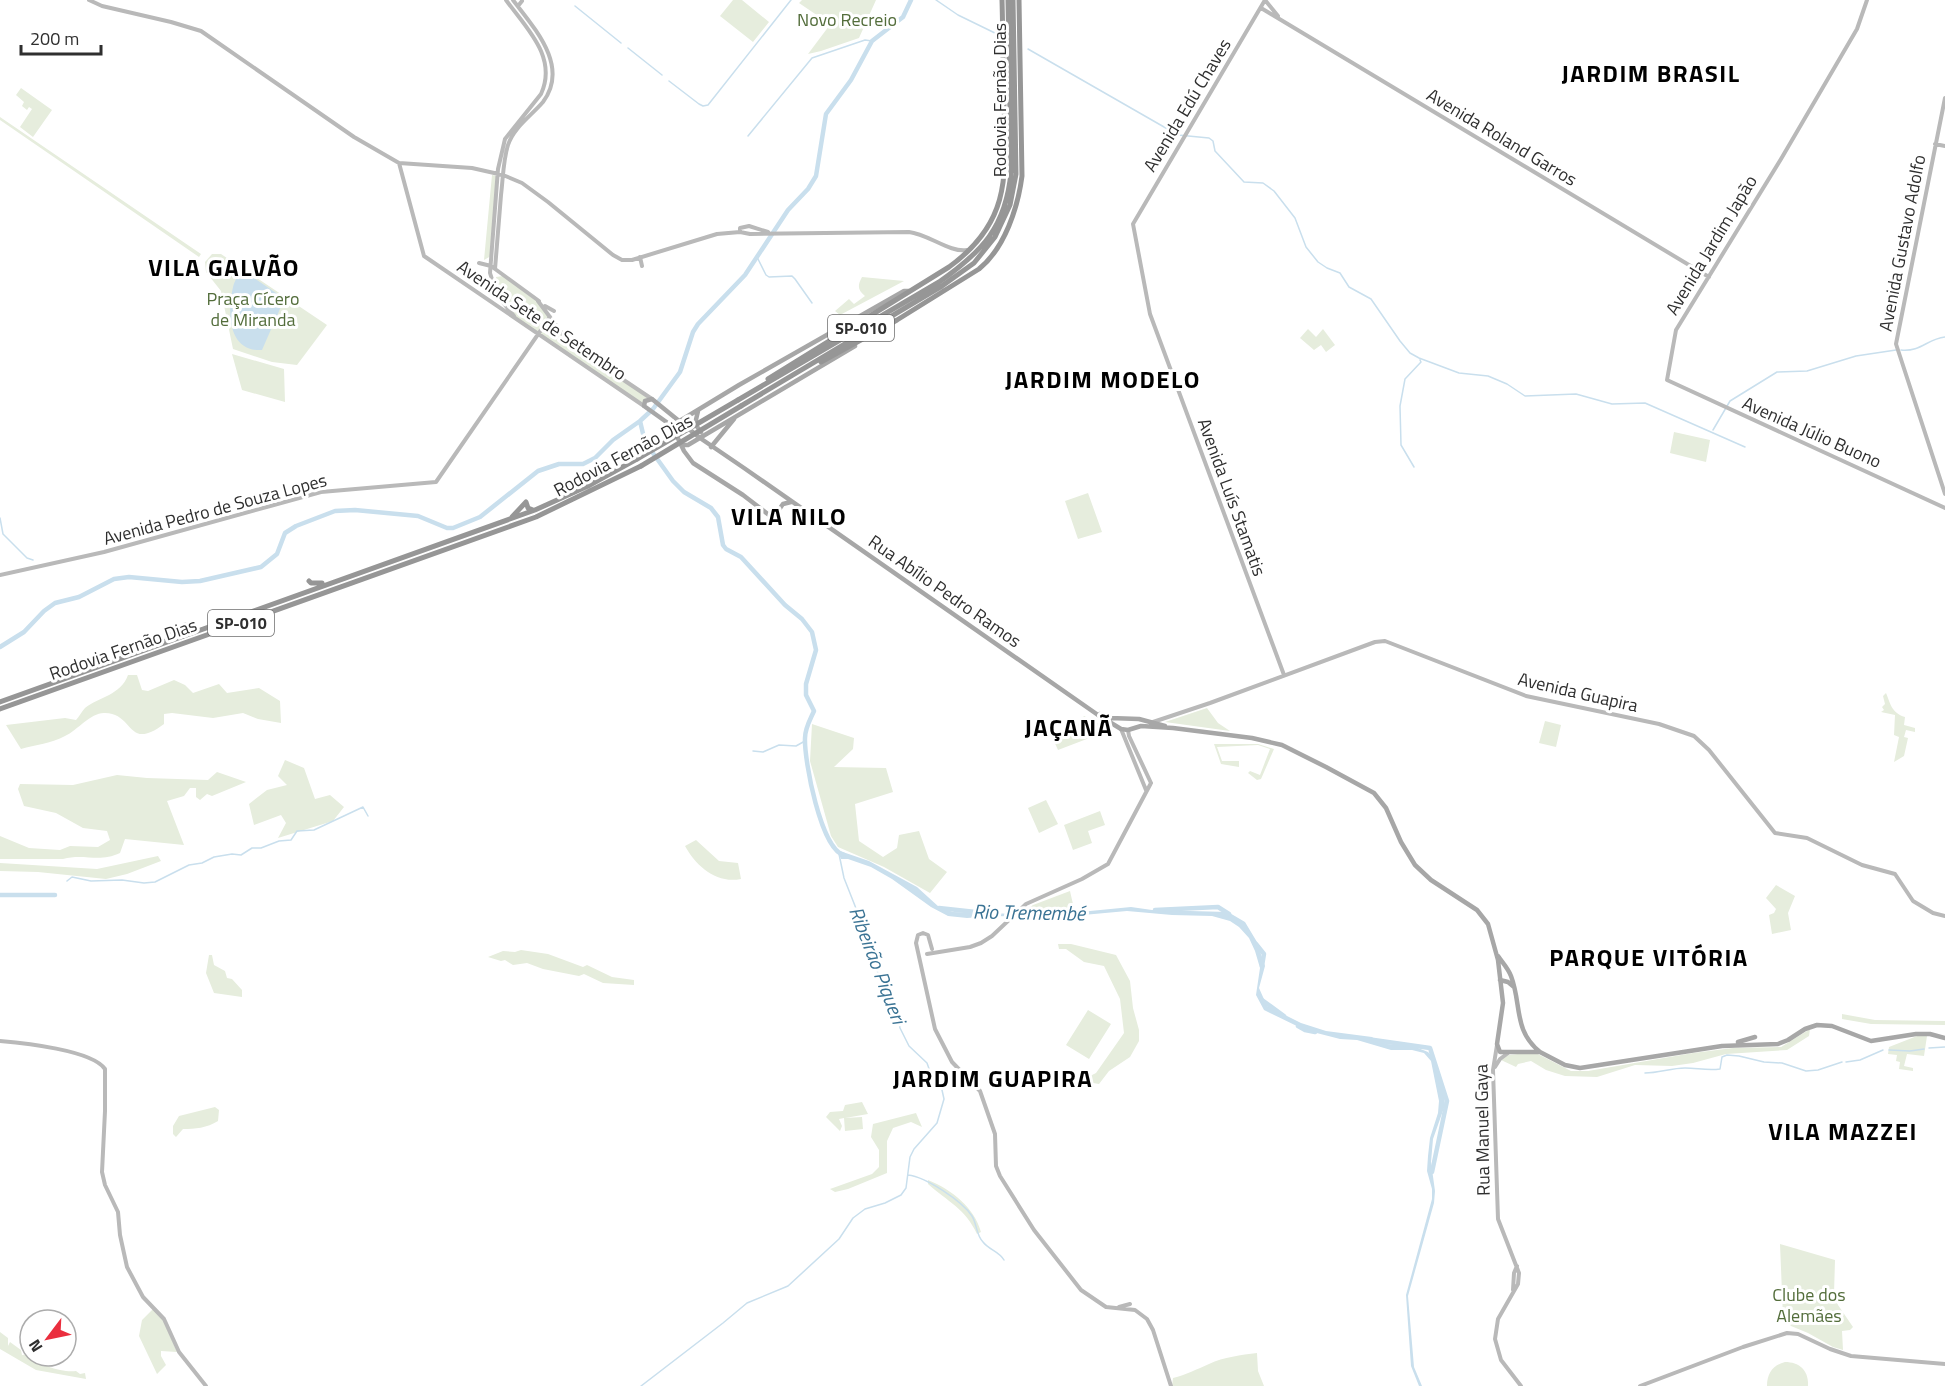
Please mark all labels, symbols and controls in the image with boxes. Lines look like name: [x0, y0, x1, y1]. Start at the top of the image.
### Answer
park label: Novo Recreio: [797, 6, 897, 33]
scale bar: [21, 18, 100, 56]
street label: Rodovia Fernão Dias: [986, 23, 1013, 177]
text: 200 m: [30, 25, 79, 52]
street label: Avenida Edú Chaves: [1136, 33, 1238, 177]
district label: JARDIM BRASIL: [1562, 55, 1740, 91]
street label: Avenida Roland Garros: [1422, 81, 1582, 193]
street label: Avenida Gustavo Adolfo: [1872, 152, 1932, 334]
street label: Avenida Jardim Japão: [1658, 170, 1764, 320]
district label: VILA GALVÃO: [148, 249, 300, 285]
street label: Avenida Sete de Setembro: [452, 253, 632, 387]
park label: Praça Cícero de Miranda: [207, 285, 299, 333]
road number: SP-010: [828, 315, 894, 341]
district label: JARDIM MODELO: [1005, 361, 1201, 397]
street label: Avenida Júlio Buono: [1738, 389, 1886, 475]
street label: Rodovia Fernão Dias: [548, 407, 698, 503]
street label: Avenida Luís Stamatis: [1191, 414, 1273, 580]
street label: Avenida Pedro de Souza Lopes: [100, 466, 330, 552]
district label: VILA NILO: [731, 498, 847, 534]
street label: Rua Abílio Pedro Ramos: [863, 528, 1027, 654]
road number: SP-010: [208, 610, 274, 636]
street label: Rodovia Fernão Dias: [46, 611, 200, 687]
street label: Avenida Guapira: [1515, 665, 1641, 719]
district label: JAÇANÃ: [1024, 709, 1114, 745]
water label: Rio Tremembé: [973, 896, 1087, 929]
water label: Ribeirão Piqueri: [841, 902, 916, 1031]
district label: PARQUE VITÓRIA: [1549, 939, 1749, 975]
district label: JARDIM GUAPIRA: [893, 1060, 1093, 1096]
street label: Rua Manuel Gaya: [1467, 1064, 1497, 1196]
district label: VILA MAZZEI: [1768, 1113, 1918, 1149]
park label: Clube dos Alemães: [1772, 1281, 1846, 1329]
north arrow: [18, 1308, 78, 1368]
text: N: [22, 1335, 48, 1357]

